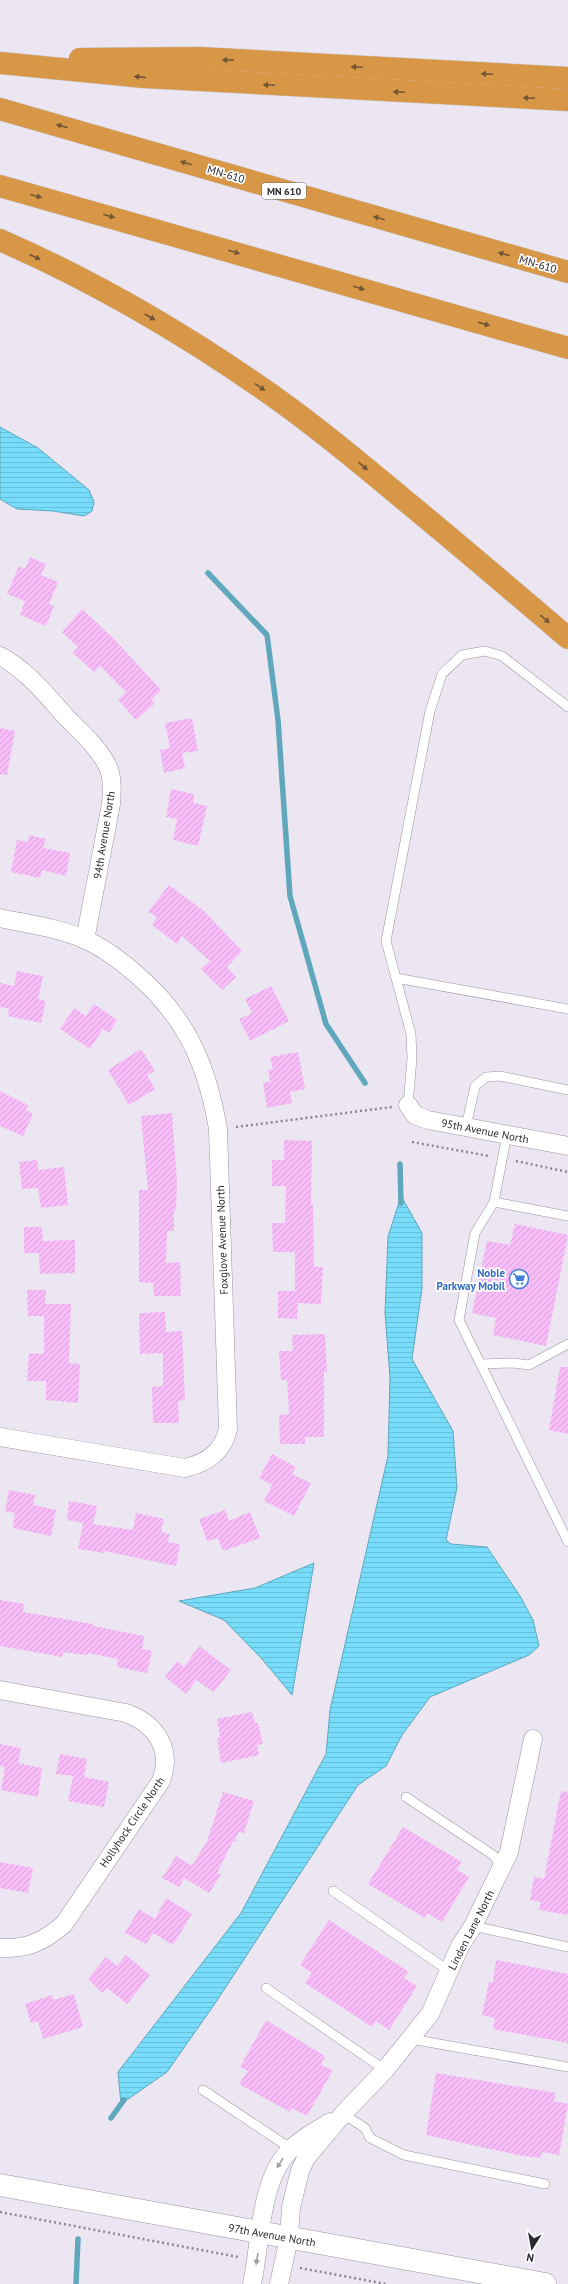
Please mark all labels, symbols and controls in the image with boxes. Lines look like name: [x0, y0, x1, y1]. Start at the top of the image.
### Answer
one-way arrow: [221, 56, 234, 63]
one-way arrow: [351, 63, 363, 70]
one-way arrow: [481, 70, 493, 77]
one-way arrow: [134, 73, 146, 80]
one-way arrow: [262, 82, 275, 88]
one-way arrow: [393, 88, 405, 95]
one-way arrow: [523, 95, 535, 102]
one-way arrow: [55, 123, 68, 129]
one-way arrow: [180, 160, 192, 166]
street label: MN-610: [206, 162, 246, 186]
road number: MN 610: [262, 183, 306, 199]
one-way arrow: [30, 193, 42, 199]
one-way arrow: [104, 213, 116, 219]
one-way arrow: [372, 215, 384, 221]
one-way arrow: [229, 249, 241, 255]
one-way arrow: [497, 251, 509, 257]
street label: MN-610: [518, 252, 558, 276]
one-way arrow: [30, 254, 41, 260]
one-way arrow: [354, 285, 366, 291]
one-way arrow: [144, 314, 156, 321]
one-way arrow: [479, 321, 491, 327]
one-way arrow: [255, 383, 265, 391]
one-way arrow: [358, 461, 369, 470]
one-way arrow: [540, 614, 551, 623]
street label: 94th Avenue North: [90, 790, 118, 880]
street label: 95th Avenue North: [440, 1116, 530, 1146]
street label: Foxglove Avenue North: [213, 1185, 231, 1295]
place label: Noble Parkway Mobil: [436, 1266, 506, 1293]
supermarket icon: Noble Parkway Mobil: [508, 1268, 530, 1290]
street label: Hollyhock Circle North: [96, 1774, 168, 1870]
street label: Linden Lane North: [445, 1888, 497, 1972]
one-way arrow: [276, 2158, 284, 2169]
street label: 97th Avenue North: [227, 2220, 317, 2250]
north arrow: [512, 2228, 552, 2268]
text: N: [525, 2250, 535, 2265]
one-way arrow: [254, 2253, 260, 2265]

